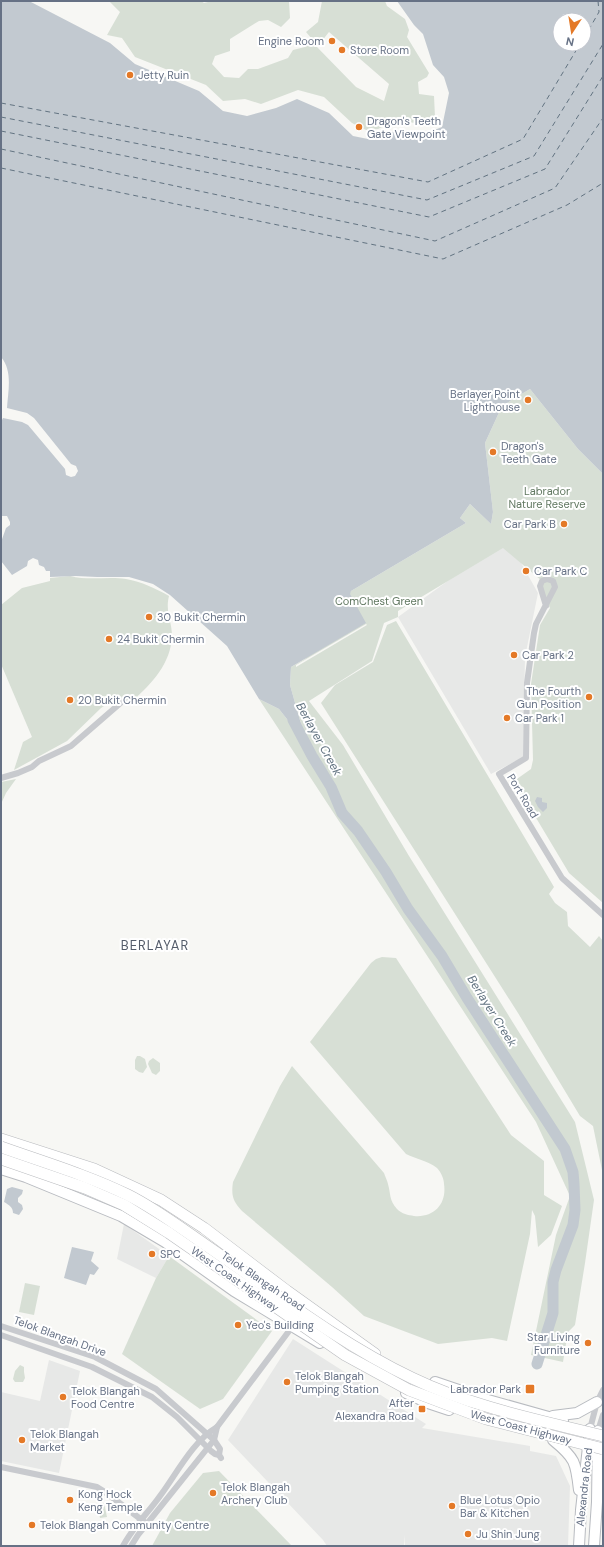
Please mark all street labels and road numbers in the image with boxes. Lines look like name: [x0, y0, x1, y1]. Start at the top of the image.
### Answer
street label: Port Road: [504, 771, 542, 821]
street label: West Coast Highway: [188, 1243, 282, 1315]
street label: Telok Blangah Road: [219, 1248, 307, 1314]
street label: Telok Blangah Drive: [12, 1313, 108, 1359]
street label: West Coast Highway: [469, 1407, 573, 1447]
street label: Alexandra Road: [573, 1447, 595, 1527]

